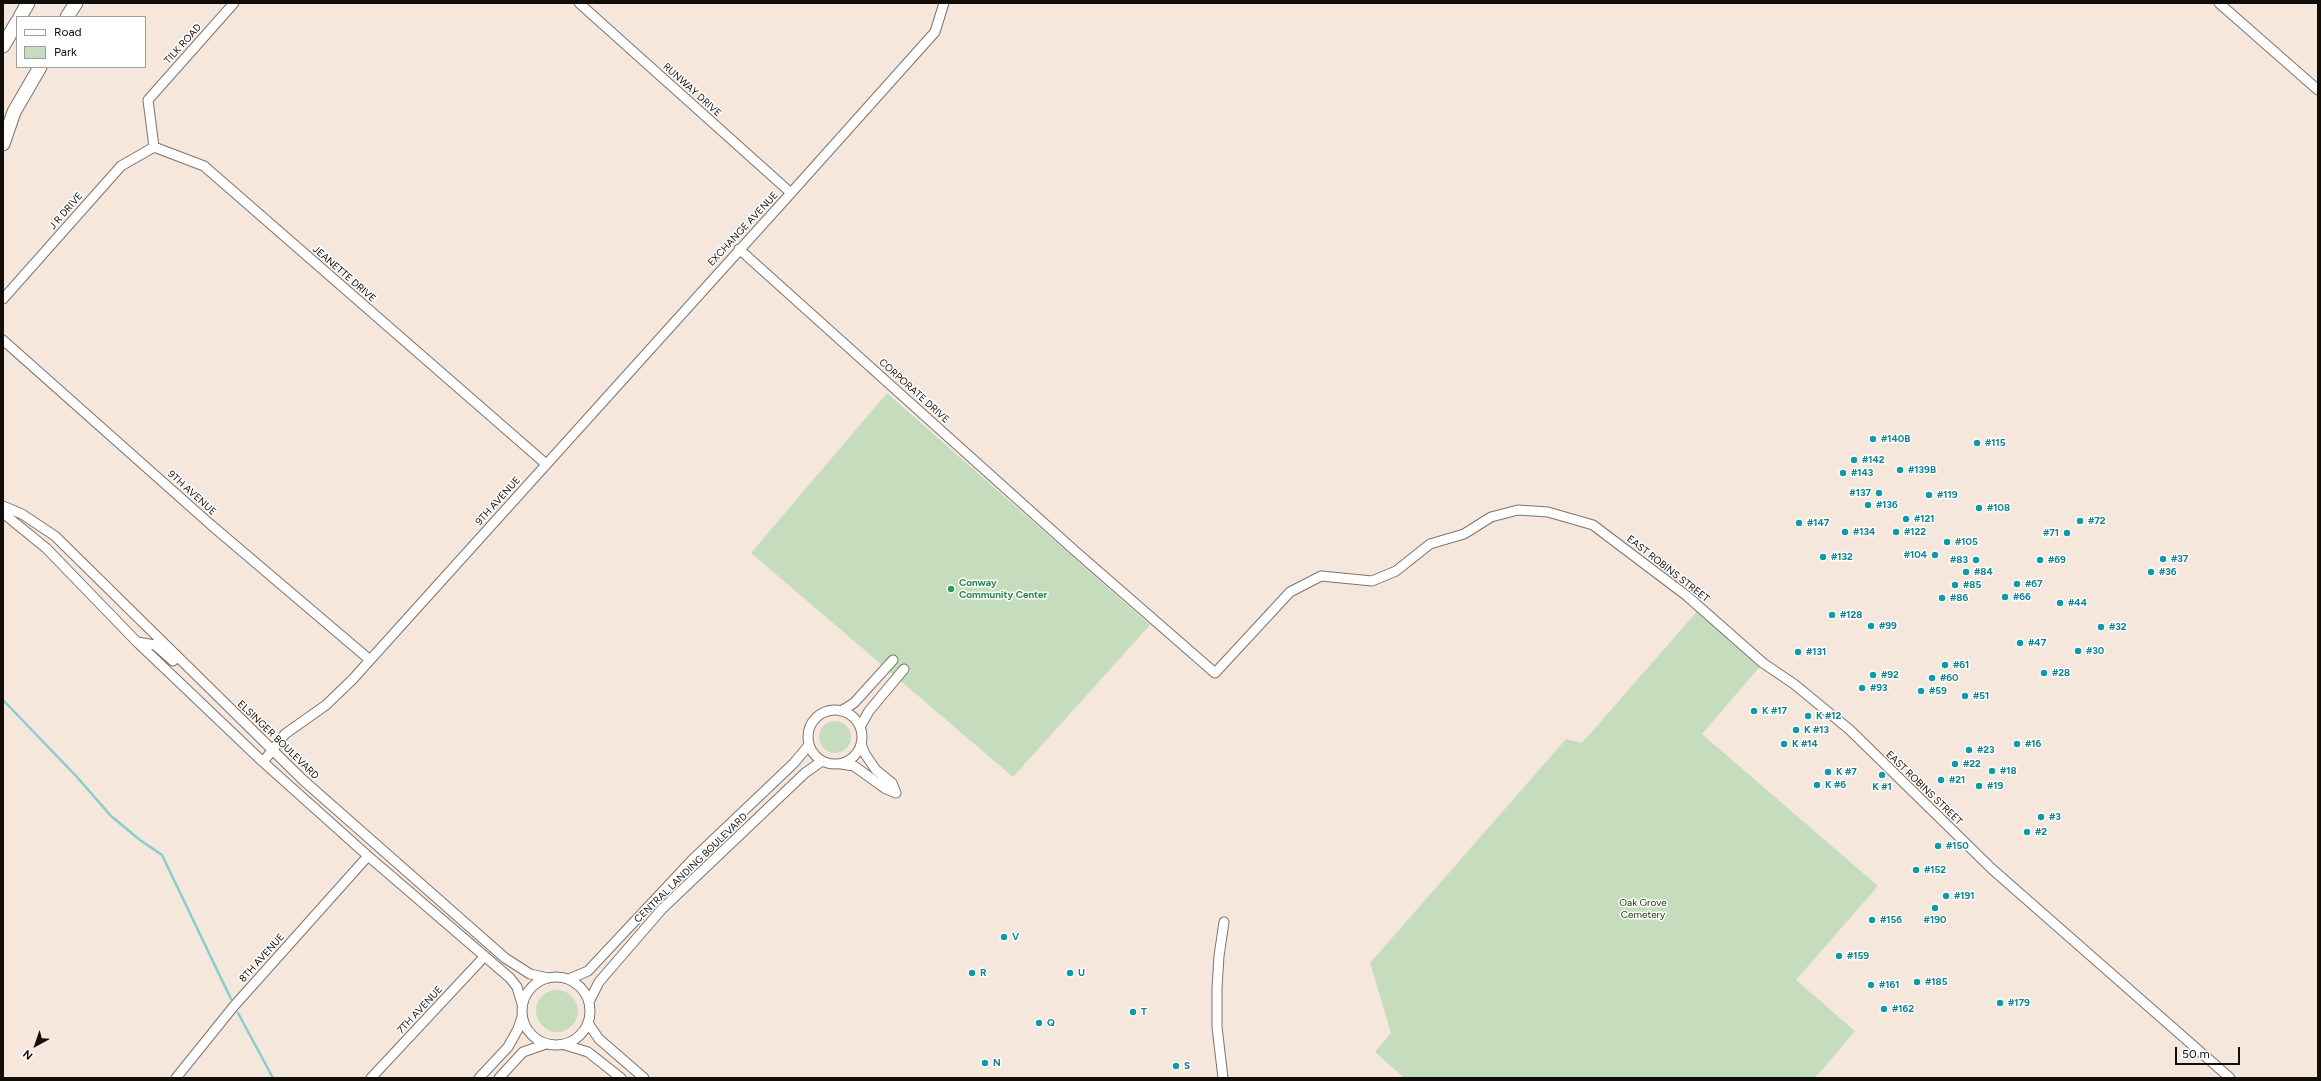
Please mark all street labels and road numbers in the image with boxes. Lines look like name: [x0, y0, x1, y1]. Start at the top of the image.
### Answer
street label: TILK ROAD: [162, 22, 204, 66]
street label: RUNWAY DRIVE: [660, 61, 724, 119]
street label: EXCHANGE AVENUE: [705, 189, 781, 269]
street label: J R DRIVE: [47, 190, 85, 232]
street label: JEANETTE DRIVE: [310, 243, 378, 305]
street label: CORPORATE DRIVE: [876, 356, 952, 426]
street label: 9TH AVENUE: [165, 468, 219, 518]
street label: 9TH AVENUE: [473, 474, 523, 528]
street label: EAST ROBINS STREET: [1624, 533, 1712, 605]
street label: ELSINGER BOULEVARD: [235, 698, 321, 782]
street label: EAST ROBINS STREET: [1883, 749, 1965, 827]
street label: CENTRAL LANDING BOULEVARD: [632, 811, 750, 925]
street label: 8TH AVENUE: [237, 931, 287, 985]
street label: 7TH AVENUE: [395, 984, 445, 1036]

